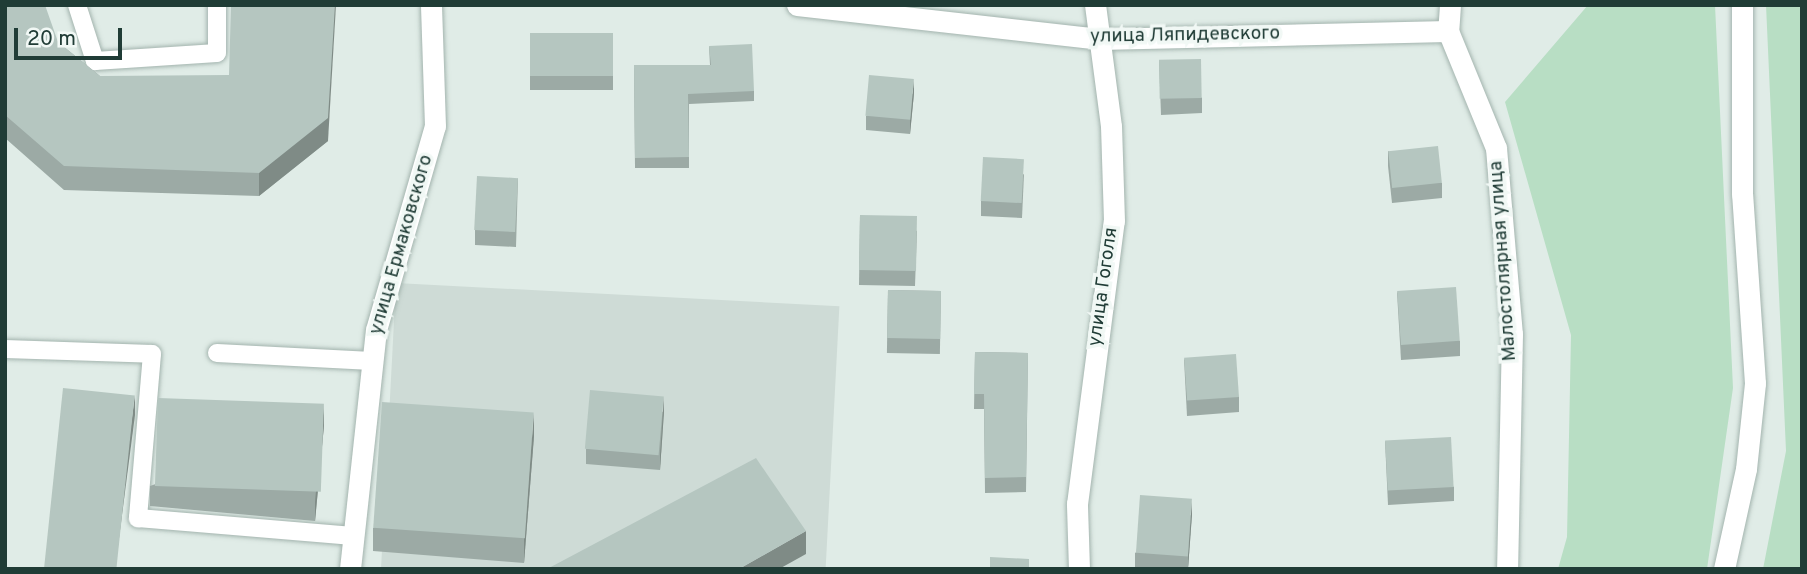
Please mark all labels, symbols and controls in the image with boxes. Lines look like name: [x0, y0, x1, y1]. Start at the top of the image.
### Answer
scale bar: [18, 14, 126, 58]
street label: улица Ляпидевского: [1090, 23, 1280, 49]
text: 20 m: [27, 26, 76, 53]
street label: улица Ермаковского: [365, 152, 439, 338]
street label: Малостолярная улица: [1486, 160, 1522, 362]
street label: улица Гоголя: [1084, 226, 1124, 348]

